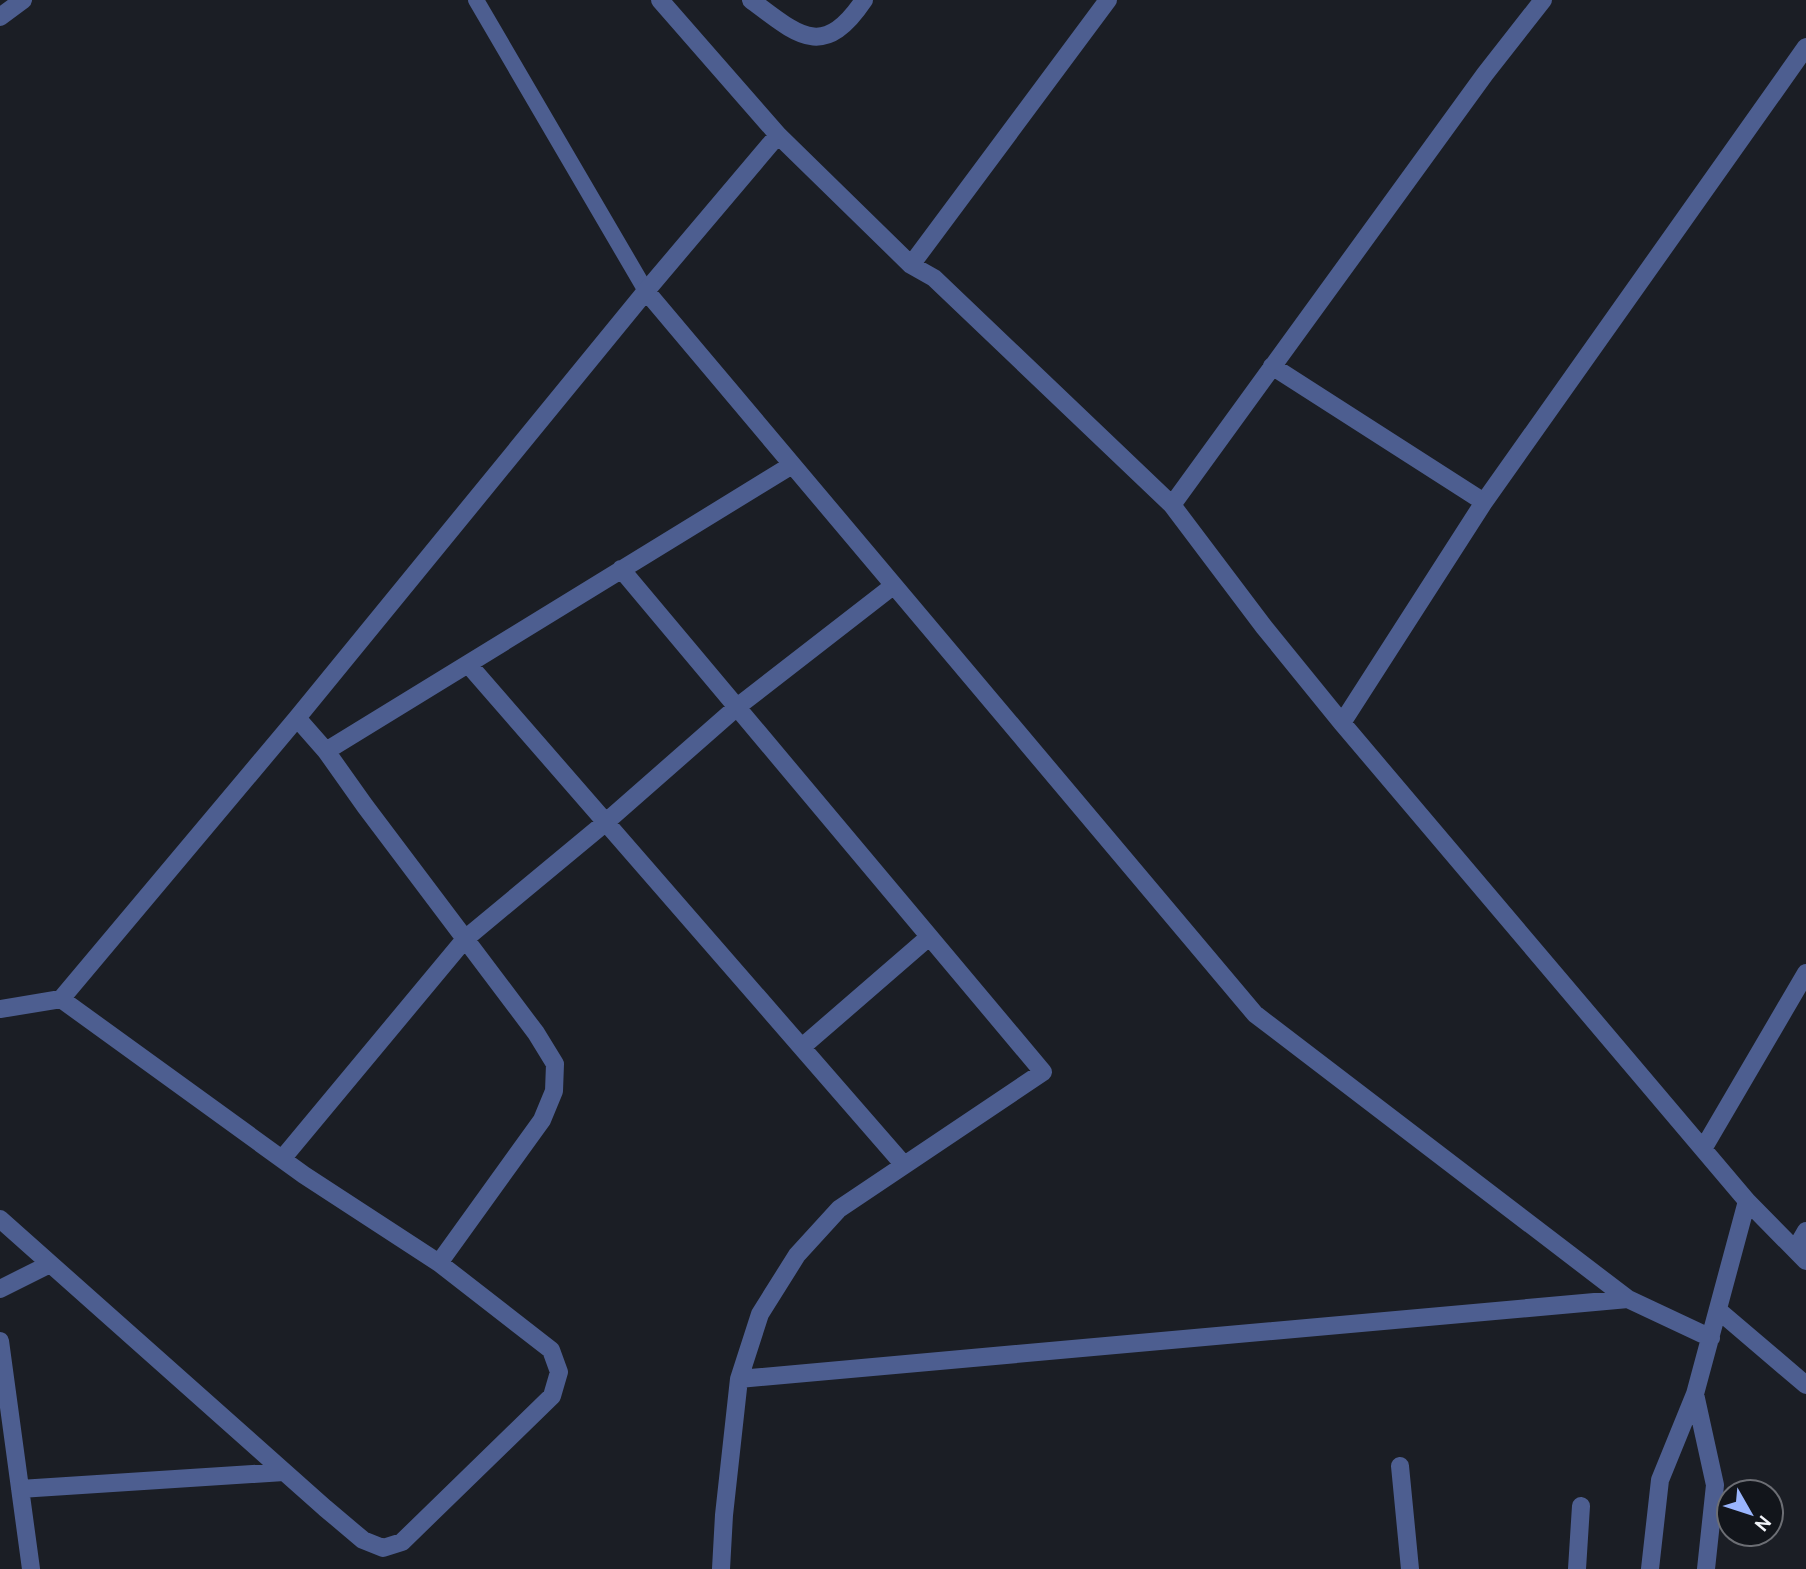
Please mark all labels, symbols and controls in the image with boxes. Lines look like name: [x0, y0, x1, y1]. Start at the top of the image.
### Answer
north arrow: [1715, 1478, 1785, 1548]
text: N: [1750, 1511, 1776, 1536]

